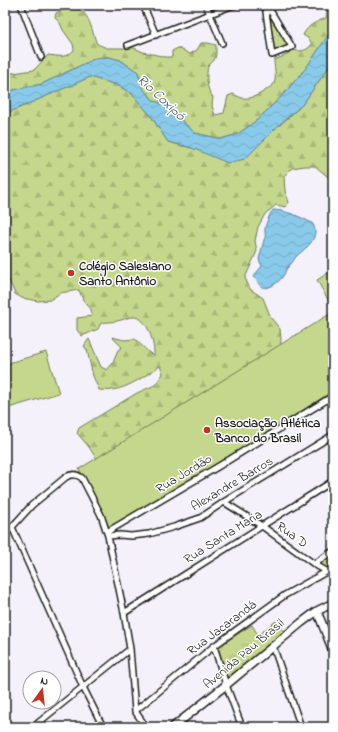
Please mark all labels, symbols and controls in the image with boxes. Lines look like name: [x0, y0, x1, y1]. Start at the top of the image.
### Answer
water label: Rio Coxipó: [132, 70, 191, 127]
place label: Colégio Salesiano Santo Antônio: [79, 257, 171, 291]
marker: Colégio Salesiano Santo Antônio: [66, 268, 76, 278]
place label: Associação Atlética Banco do Brasil: [214, 414, 320, 448]
marker: Associação Atlética Banco do Brasil: [202, 425, 212, 435]
street label: Rua Jordão: [152, 450, 216, 498]
street label: Alexandre Barros: [187, 452, 277, 516]
street label: Rua Santa Maria: [180, 505, 266, 569]
street label: Rua D: [272, 517, 312, 553]
street label: Rua Jacarandá: [183, 595, 261, 660]
street label: Avenida Pau Brasil: [199, 614, 289, 694]
north arrow: [22, 670, 62, 710]
text: N: [39, 673, 50, 690]

